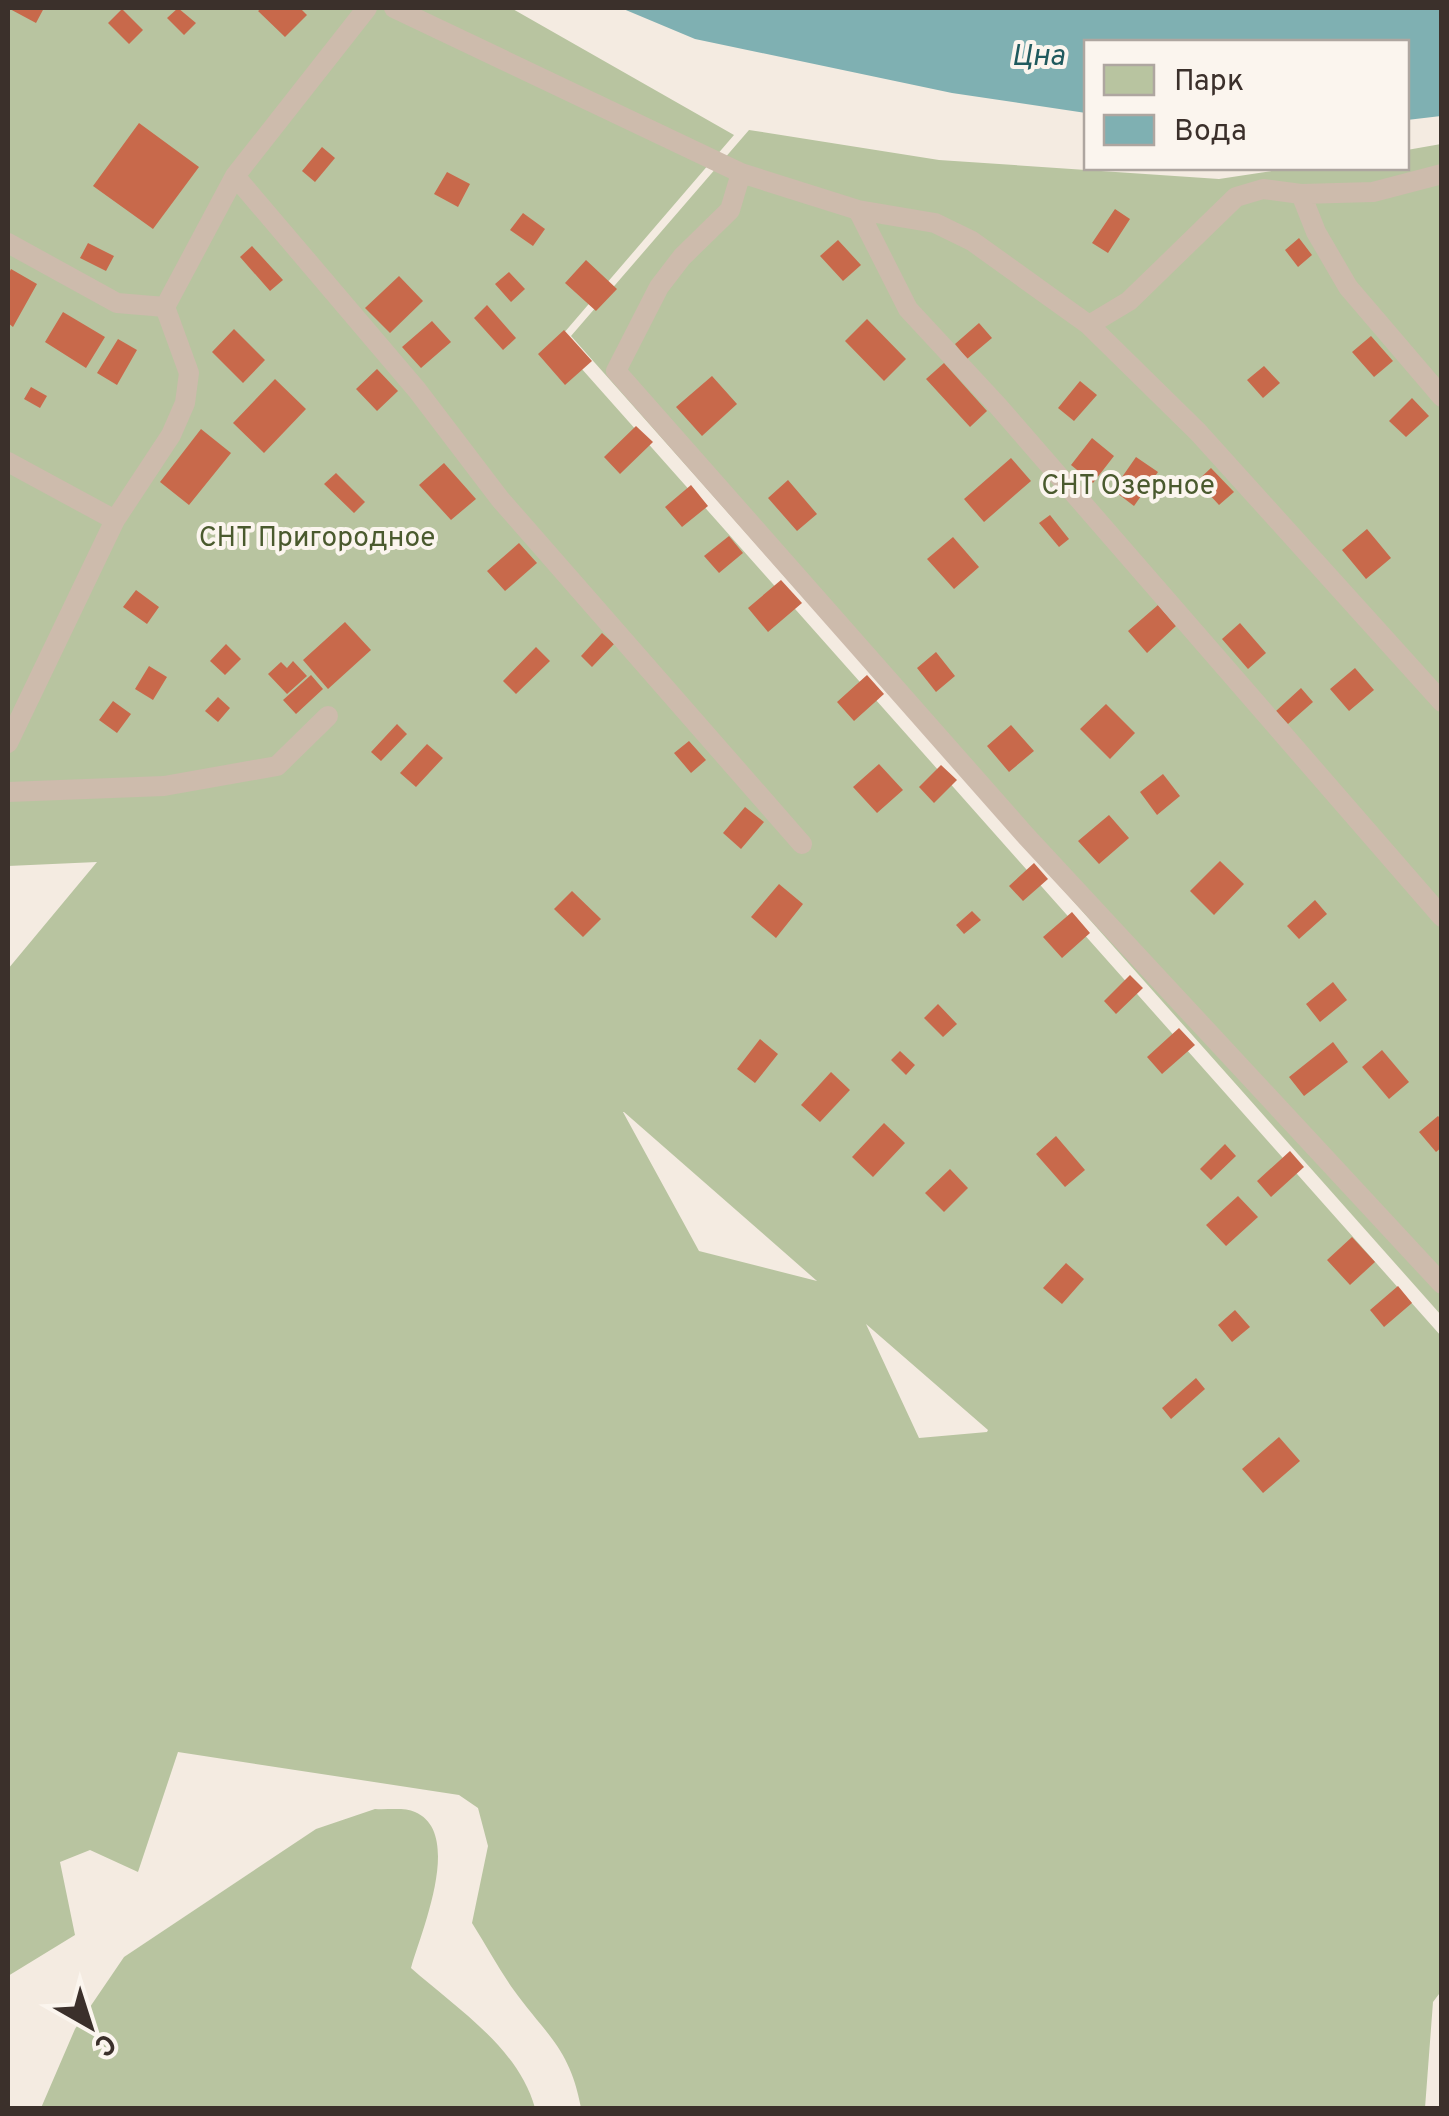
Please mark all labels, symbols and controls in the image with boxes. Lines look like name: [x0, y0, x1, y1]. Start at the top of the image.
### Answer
water label: Цна: [1011, 39, 1065, 76]
legend: [1084, 40, 1409, 170]
text: Парк: [1174, 64, 1244, 101]
text: Вода: [1174, 114, 1247, 151]
park label: СНТ Озерное: [1041, 469, 1215, 505]
park label: СНТ Пригородное: [199, 521, 435, 557]
north arrow: [40, 1976, 140, 2076]
text: С: [86, 2023, 122, 2063]

